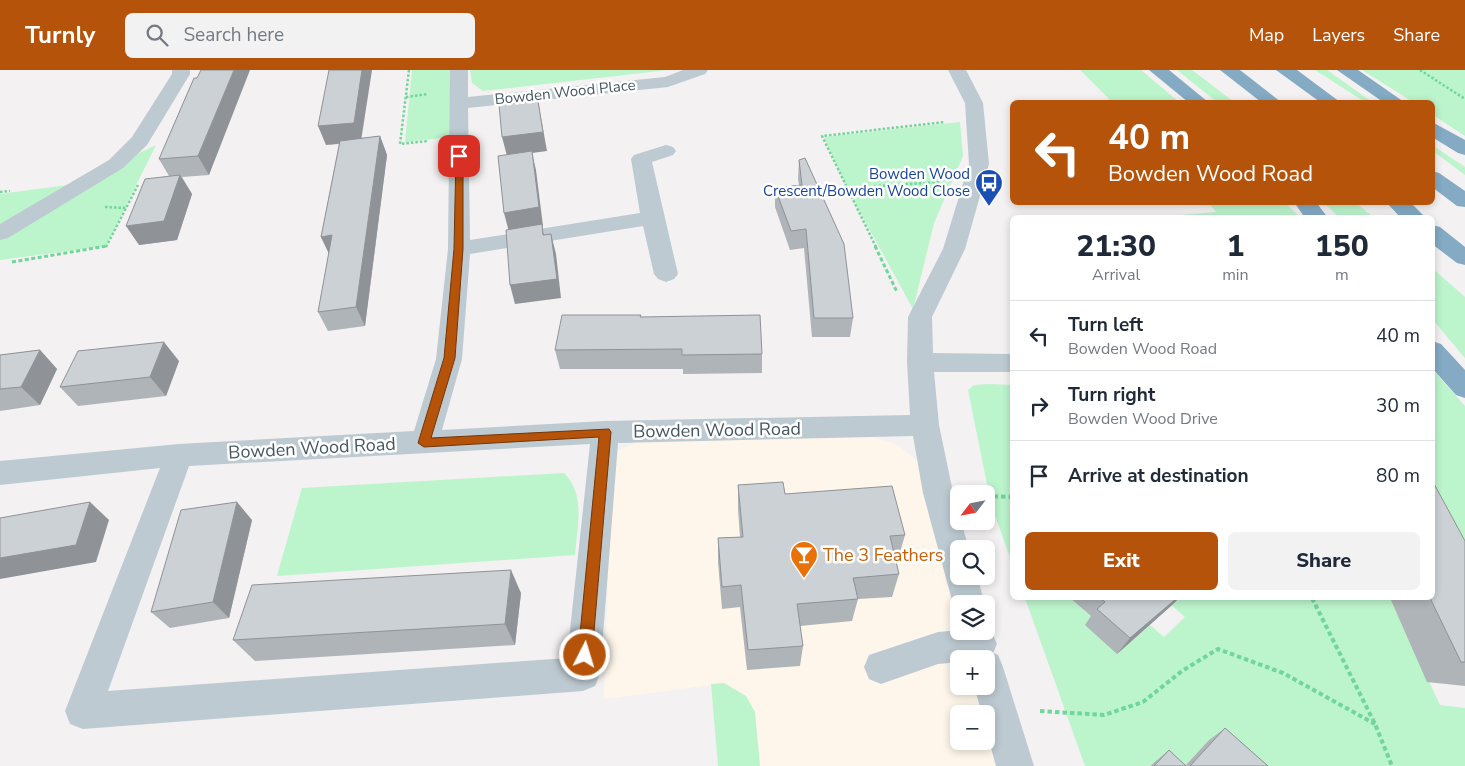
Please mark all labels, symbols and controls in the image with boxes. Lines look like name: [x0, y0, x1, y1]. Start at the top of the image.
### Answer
search box: [125, 13, 475, 58]
text: Turnly: [25, 19, 95, 51]
icon: search: [143, 21, 171, 49]
text: Search here: [183, 22, 284, 48]
text: Map: [1249, 23, 1284, 47]
text: Layers: [1312, 23, 1365, 47]
text: Share: [1393, 23, 1440, 47]
street label: Bowden Wood Place: [494, 75, 636, 109]
text: 40 m: [1108, 114, 1190, 161]
icon: left: [1025, 120, 1090, 185]
pin: [438, 135, 480, 177]
icon: arrive: [445, 142, 473, 170]
text: Bowden Wood Road: [1108, 159, 1313, 189]
place label: Bowden Wood Crescent/Bowden Wood Close: [763, 164, 970, 201]
bus stop icon: Bowden Wood Crescent/Bowden Wood Close: [974, 168, 1004, 207]
text: 21:30: [1076, 226, 1156, 267]
text: 1: [1226, 226, 1244, 267]
text: 150: [1315, 226, 1369, 267]
text: Arrival: [1092, 264, 1140, 286]
text: min: [1222, 264, 1249, 286]
text: m: [1335, 264, 1349, 286]
text: Turn left: [1068, 312, 1143, 338]
icon: left: [1025, 322, 1053, 350]
text: 40 m: [1376, 323, 1420, 349]
text: Bowden Wood Road: [1068, 338, 1217, 360]
text: Turn right: [1068, 382, 1155, 408]
icon: right: [1025, 392, 1053, 420]
text: 30 m: [1376, 393, 1420, 419]
text: Bowden Wood Drive: [1068, 408, 1218, 430]
street label: Bowden Wood Road: [633, 417, 801, 443]
street label: Bowden Wood Road: [228, 432, 396, 464]
icon: arrive: [1025, 462, 1053, 490]
text: Arrive at destination: [1068, 463, 1249, 489]
text: 80 m: [1376, 463, 1420, 489]
north arrow: [950, 485, 995, 530]
map controls: [950, 485, 995, 750]
button: Exit: [1025, 532, 1218, 590]
button: Share: [1228, 532, 1420, 590]
bar icon: The 3 Feathers: [789, 540, 819, 579]
button: search: [950, 540, 995, 585]
place label: The 3 Feathers: [823, 543, 943, 567]
button: layers: [950, 595, 995, 640]
position arrow: [558, 628, 610, 680]
button: +: [950, 650, 995, 695]
button: −: [950, 705, 995, 750]

